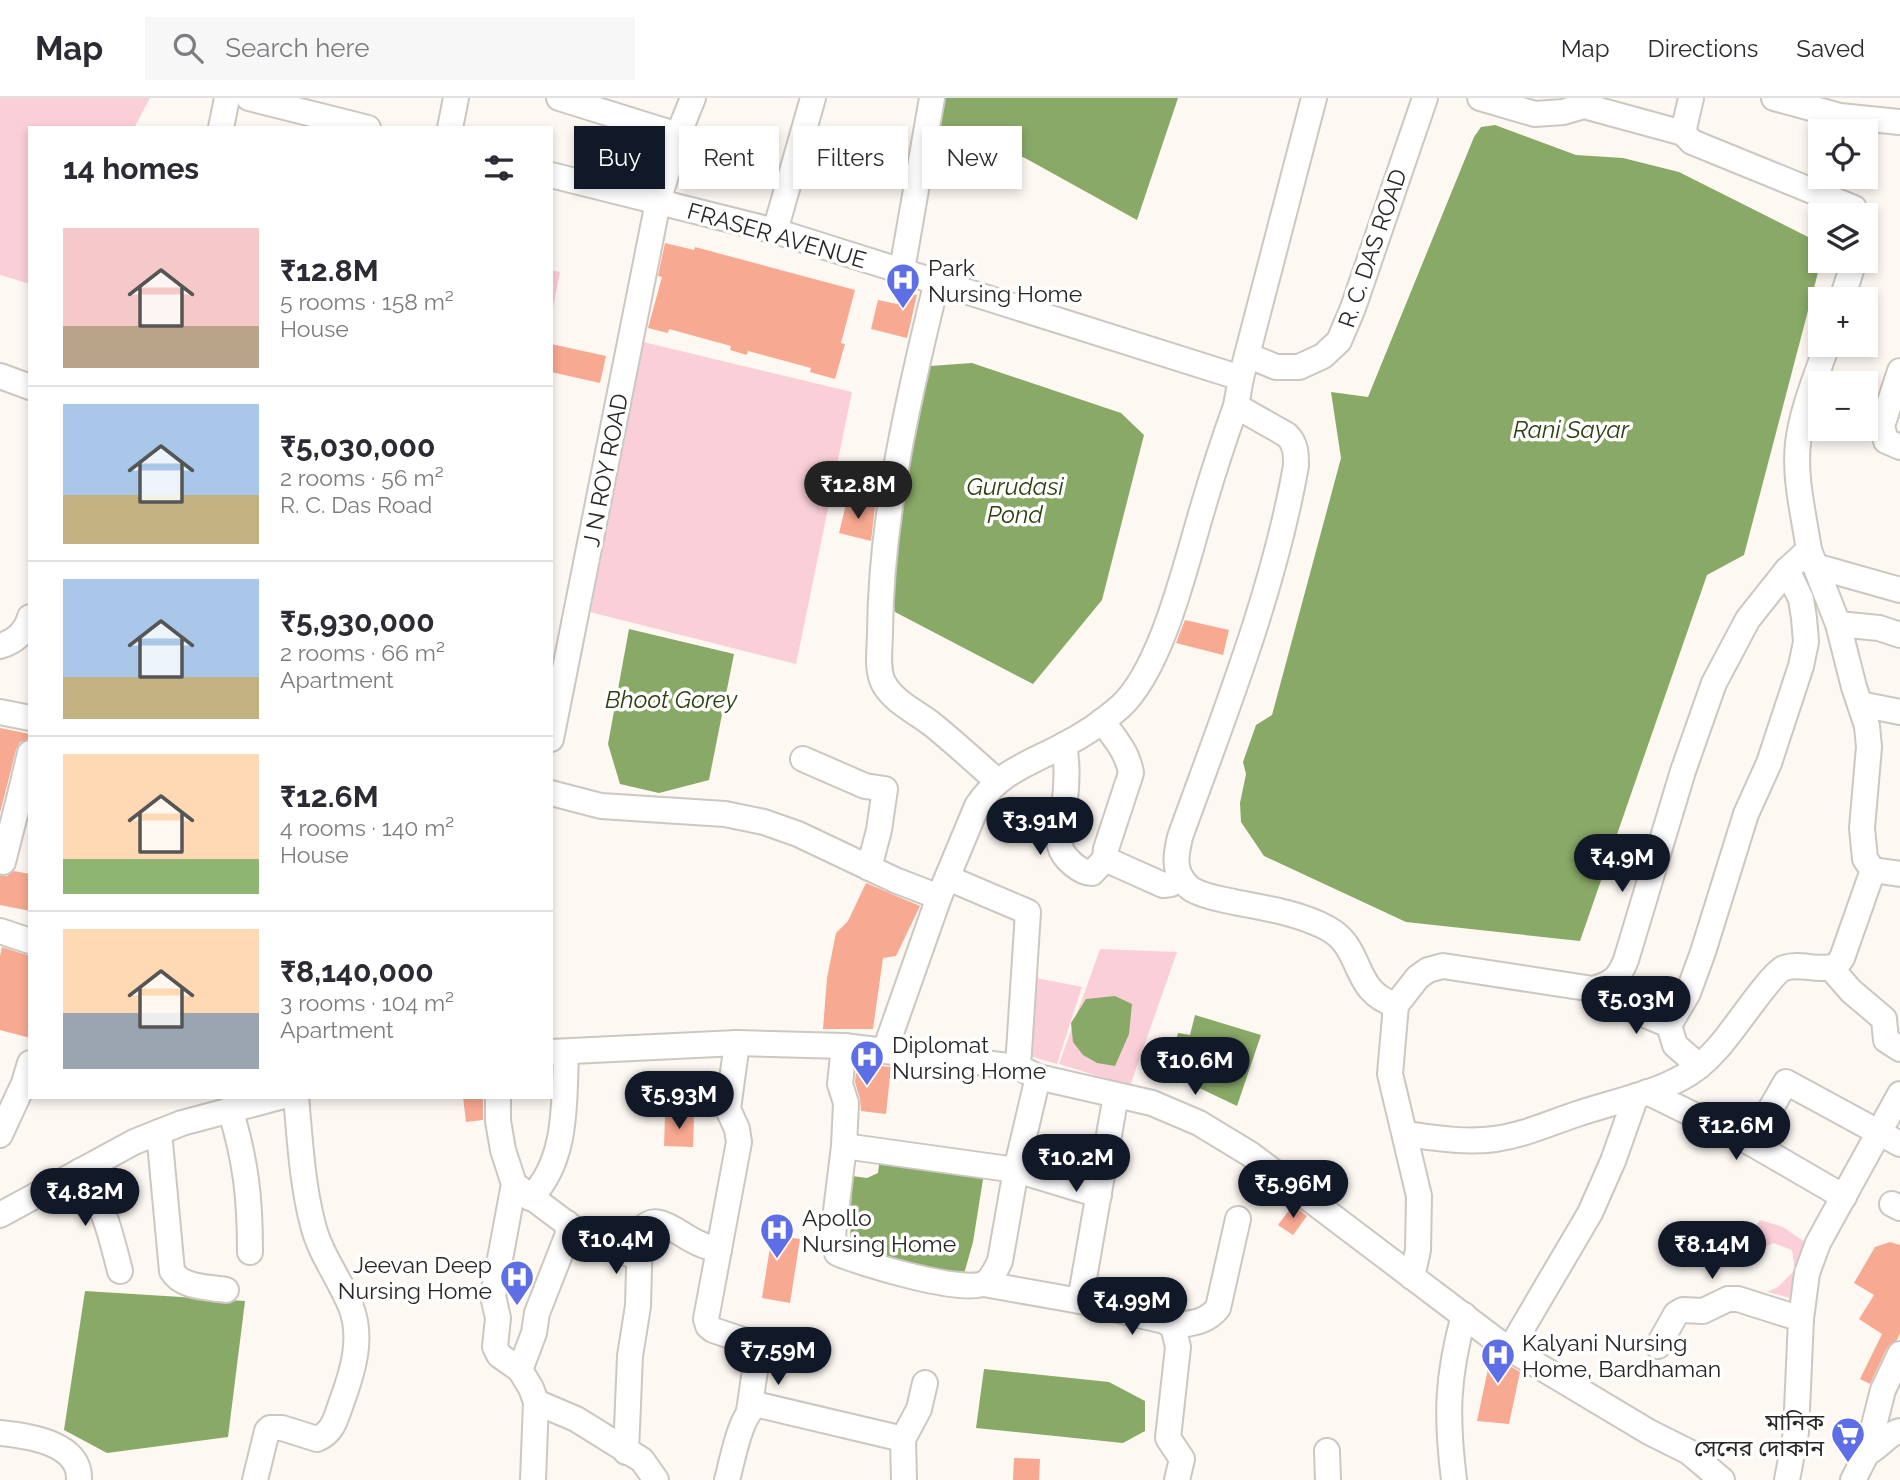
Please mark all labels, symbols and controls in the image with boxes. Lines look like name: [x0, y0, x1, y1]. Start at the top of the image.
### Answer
search box: [145, 17, 635, 80]
text: Map: [35, 29, 103, 68]
icon: search: [169, 29, 207, 67]
text: Search here: [225, 33, 370, 63]
text: Map: [1561, 34, 1610, 63]
text: Directions: [1648, 34, 1758, 63]
text: Saved: [1796, 34, 1865, 63]
map controls: [1808, 119, 1878, 441]
button: locate: [1808, 119, 1878, 189]
chip: Buy: [574, 126, 665, 189]
chip: Rent: [679, 126, 779, 189]
chip: Filters: [793, 126, 908, 189]
chip: New: [922, 126, 1022, 189]
icon: filters: [480, 149, 518, 187]
text: 14 homes: [63, 151, 199, 186]
street label: R. C. DAS ROAD: [1332, 165, 1412, 331]
street label: FRASER AVENUE: [684, 197, 870, 273]
button: layers: [1808, 203, 1878, 273]
text: ₹12.8M: [280, 253, 379, 288]
place label: Park Nursing Home: [928, 254, 1082, 307]
icon: home: [119, 256, 203, 340]
hospital icon: Park Nursing Home: [884, 261, 922, 310]
button: +: [1808, 287, 1878, 357]
text: 5 rooms · 158 m²: [280, 288, 454, 315]
text: House: [280, 315, 349, 342]
button: −: [1808, 371, 1878, 441]
street label: J N ROY ROAD: [577, 391, 633, 549]
water label: Rani Sayar: [1513, 415, 1630, 444]
text: ₹5,030,000: [280, 429, 435, 464]
icon: home: [119, 432, 203, 516]
pin: ₹12.8M: [801, 462, 915, 521]
text: 2 rooms · 56 m²: [280, 464, 444, 491]
text: ₹12.8M: [820, 470, 896, 497]
water label: Gurudasi Pond: [966, 472, 1064, 529]
text: R. C. Das Road: [280, 491, 432, 518]
text: ₹5,930,000: [280, 604, 435, 639]
icon: home: [119, 607, 203, 691]
text: 2 rooms · 66 m²: [280, 639, 445, 666]
text: Apartment: [280, 666, 394, 693]
water label: Bhoot Gorey: [605, 685, 738, 714]
text: ₹12.6M: [280, 779, 379, 814]
icon: home: [119, 782, 203, 866]
pin: ₹3.91M: [983, 798, 1097, 857]
text: ₹3.91M: [1002, 806, 1078, 833]
text: 4 rooms · 140 m²: [280, 814, 454, 841]
pin: ₹4.9M: [1573, 834, 1671, 894]
text: House: [280, 841, 349, 868]
text: ₹4.9M: [1590, 843, 1654, 870]
text: ₹8,140,000: [280, 954, 434, 989]
icon: home: [119, 957, 203, 1041]
pin: ₹5.03M: [1579, 976, 1693, 1036]
text: ₹5.03M: [1597, 985, 1675, 1012]
text: 3 rooms · 104 m²: [280, 989, 454, 1016]
text: Apartment: [280, 1016, 394, 1043]
place label: Diplomat Nursing Home: [892, 1031, 1046, 1084]
hospital icon: Diplomat Nursing Home: [848, 1038, 886, 1087]
pin: ₹10.6M: [1138, 1038, 1252, 1097]
text: ₹10.6M: [1157, 1046, 1233, 1073]
pin: ₹5.93M: [622, 1072, 736, 1131]
text: ₹5.93M: [641, 1080, 717, 1107]
pin: ₹12.6M: [1679, 1102, 1793, 1162]
text: ₹12.6M: [1698, 1111, 1774, 1138]
pin: ₹10.2M: [1019, 1134, 1133, 1194]
text: ₹10.2M: [1038, 1143, 1114, 1170]
pin: ₹5.96M: [1236, 1160, 1350, 1220]
pin: ₹4.82M: [28, 1168, 142, 1228]
text: ₹5.96M: [1254, 1169, 1332, 1196]
text: ₹4.82M: [46, 1177, 124, 1204]
place label: Apollo Nursing Home: [802, 1204, 956, 1257]
hospital icon: Apollo Nursing Home: [758, 1211, 796, 1260]
pin: ₹10.4M: [559, 1216, 673, 1276]
pin: ₹8.14M: [1655, 1222, 1769, 1281]
text: ₹10.4M: [578, 1225, 654, 1252]
text: ₹8.14M: [1674, 1230, 1750, 1257]
place label: Jeevan Deep Nursing Home: [338, 1251, 492, 1304]
hospital icon: Jeevan Deep Nursing Home: [498, 1258, 536, 1307]
pin: ₹4.99M: [1075, 1278, 1189, 1337]
text: ₹4.99M: [1093, 1286, 1171, 1313]
pin: ₹7.59M: [721, 1328, 835, 1387]
place label: Kalyani Nursing Home, Bardhaman: [1522, 1329, 1721, 1382]
text: ₹7.59M: [740, 1336, 816, 1363]
hospital icon: Kalyani Nursing Home, Bardhaman: [1479, 1336, 1517, 1385]
place label: মানিক সেনের দোকান: [1694, 1408, 1825, 1461]
supermarket icon: মানিক সেনের দোকান: [1829, 1415, 1867, 1464]

